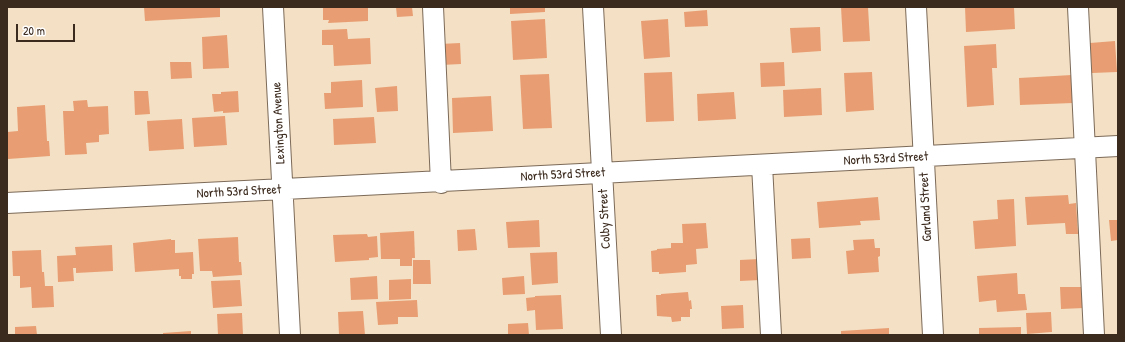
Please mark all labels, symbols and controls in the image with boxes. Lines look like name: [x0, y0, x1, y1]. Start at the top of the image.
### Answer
scale bar: [18, 16, 77, 42]
text: 20 m: [23, 22, 45, 39]
street label: Lexington Avenue: [269, 82, 289, 164]
street label: North 53rd Street: [843, 149, 929, 169]
street label: North 53rd Street: [520, 165, 606, 185]
street label: Garland Street: [916, 172, 936, 242]
street label: North 53rd Street: [196, 182, 282, 202]
street label: Colby Street: [596, 189, 614, 249]

